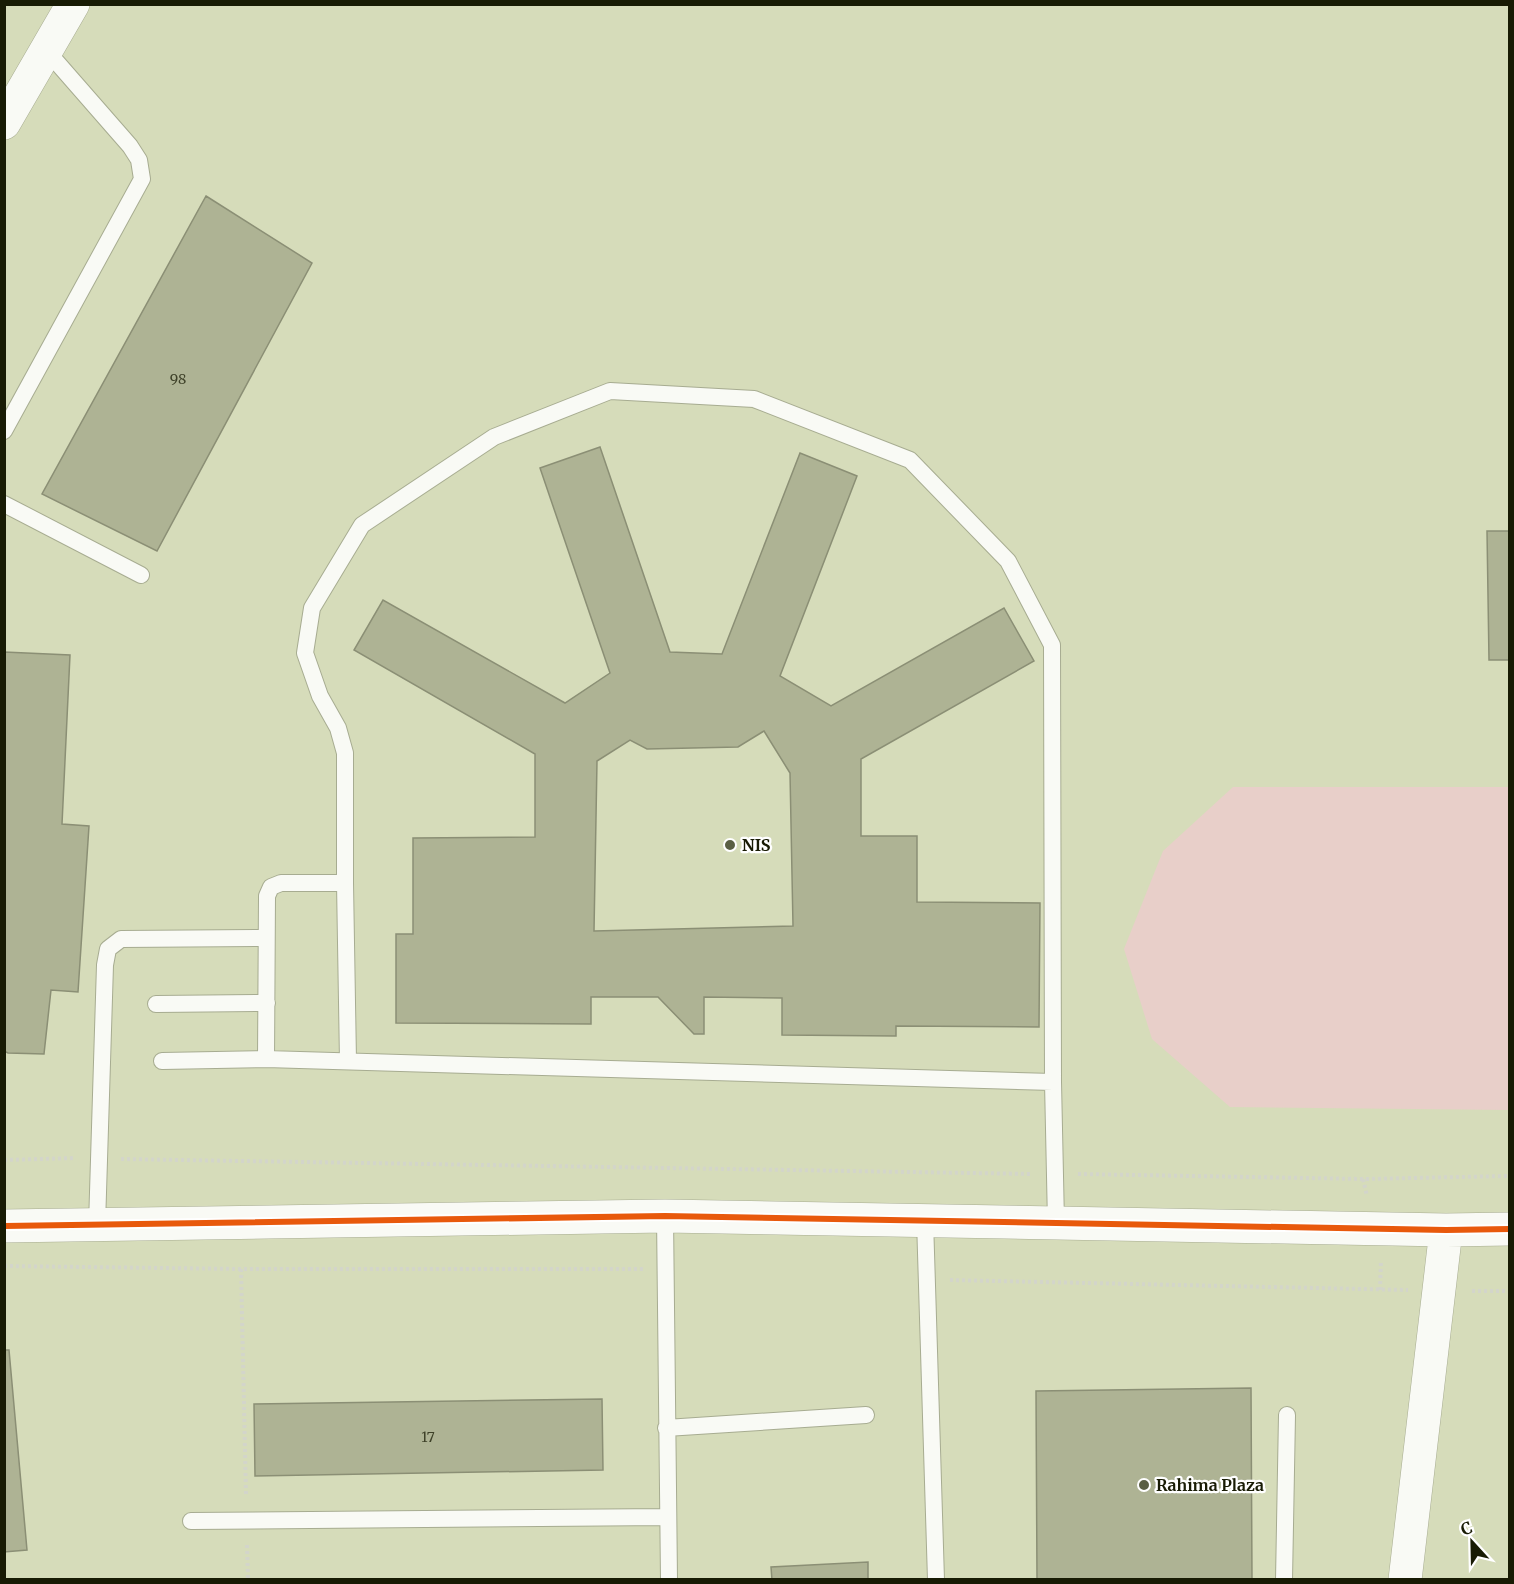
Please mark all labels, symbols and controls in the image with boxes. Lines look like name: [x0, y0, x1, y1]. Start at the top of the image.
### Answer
house number: 98: [170, 370, 186, 388]
place label: NIS: [742, 835, 771, 855]
marker: NIS: [723, 838, 737, 852]
house number: 17: [421, 1428, 435, 1446]
place label: Rahima Plaza: [1156, 1475, 1264, 1495]
marker: Rahima Plaza: [1137, 1478, 1151, 1492]
north arrow: [1442, 1512, 1502, 1572]
text: С: [1458, 1517, 1475, 1539]

